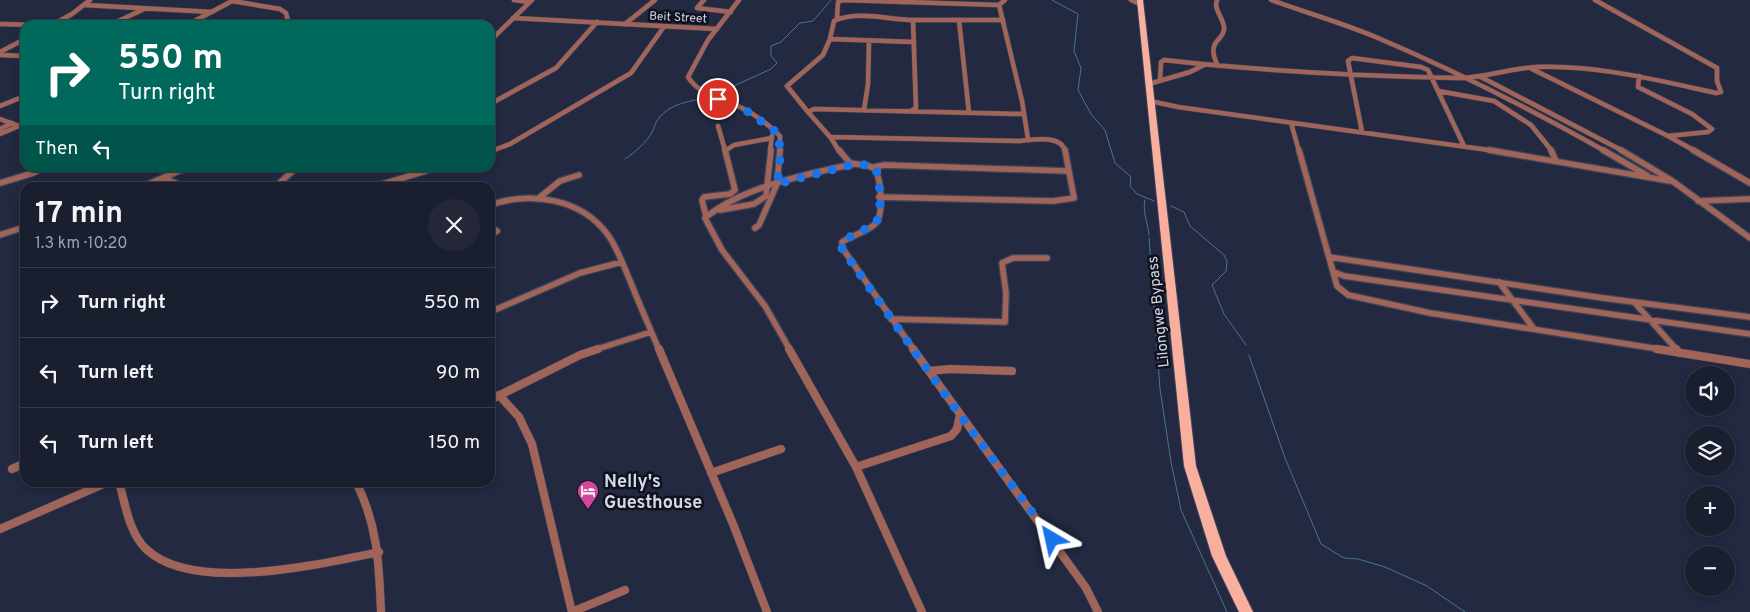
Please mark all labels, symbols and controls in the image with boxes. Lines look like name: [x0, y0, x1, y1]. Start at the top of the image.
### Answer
street label: Beit Street: [649, 8, 707, 28]
text: 550 m: [118, 37, 223, 81]
icon: right: [35, 40, 100, 105]
pin: [697, 78, 739, 120]
text: Turn right: [118, 80, 215, 107]
icon: arrive: [704, 85, 732, 113]
icon: left: [88, 135, 116, 163]
text: Then: [35, 137, 78, 161]
text: 17 min: [35, 196, 123, 233]
button: close: [428, 199, 480, 251]
text: 1.3 km · 10:20: [35, 234, 127, 254]
street label: Lilongwe Bypass: [1144, 255, 1175, 368]
icon: right: [35, 289, 63, 317]
text: Turn right: [78, 291, 166, 315]
text: 550 m: [424, 291, 480, 315]
icon: left: [35, 359, 63, 387]
text: Turn left: [78, 361, 154, 385]
text: 90 m: [436, 361, 480, 385]
map controls: [1685, 366, 1735, 596]
button: sound: [1685, 366, 1735, 416]
button: layers: [1685, 426, 1735, 476]
icon: left: [35, 429, 63, 457]
text: Turn left: [78, 431, 154, 455]
text: 150 m: [428, 431, 480, 455]
place label: Nelly's Guesthouse: [604, 471, 702, 515]
hotel icon: Nelly's Guesthouse: [576, 479, 600, 510]
button: +: [1685, 486, 1735, 536]
position arrow: [1025, 512, 1077, 564]
button: −: [1685, 546, 1735, 596]

